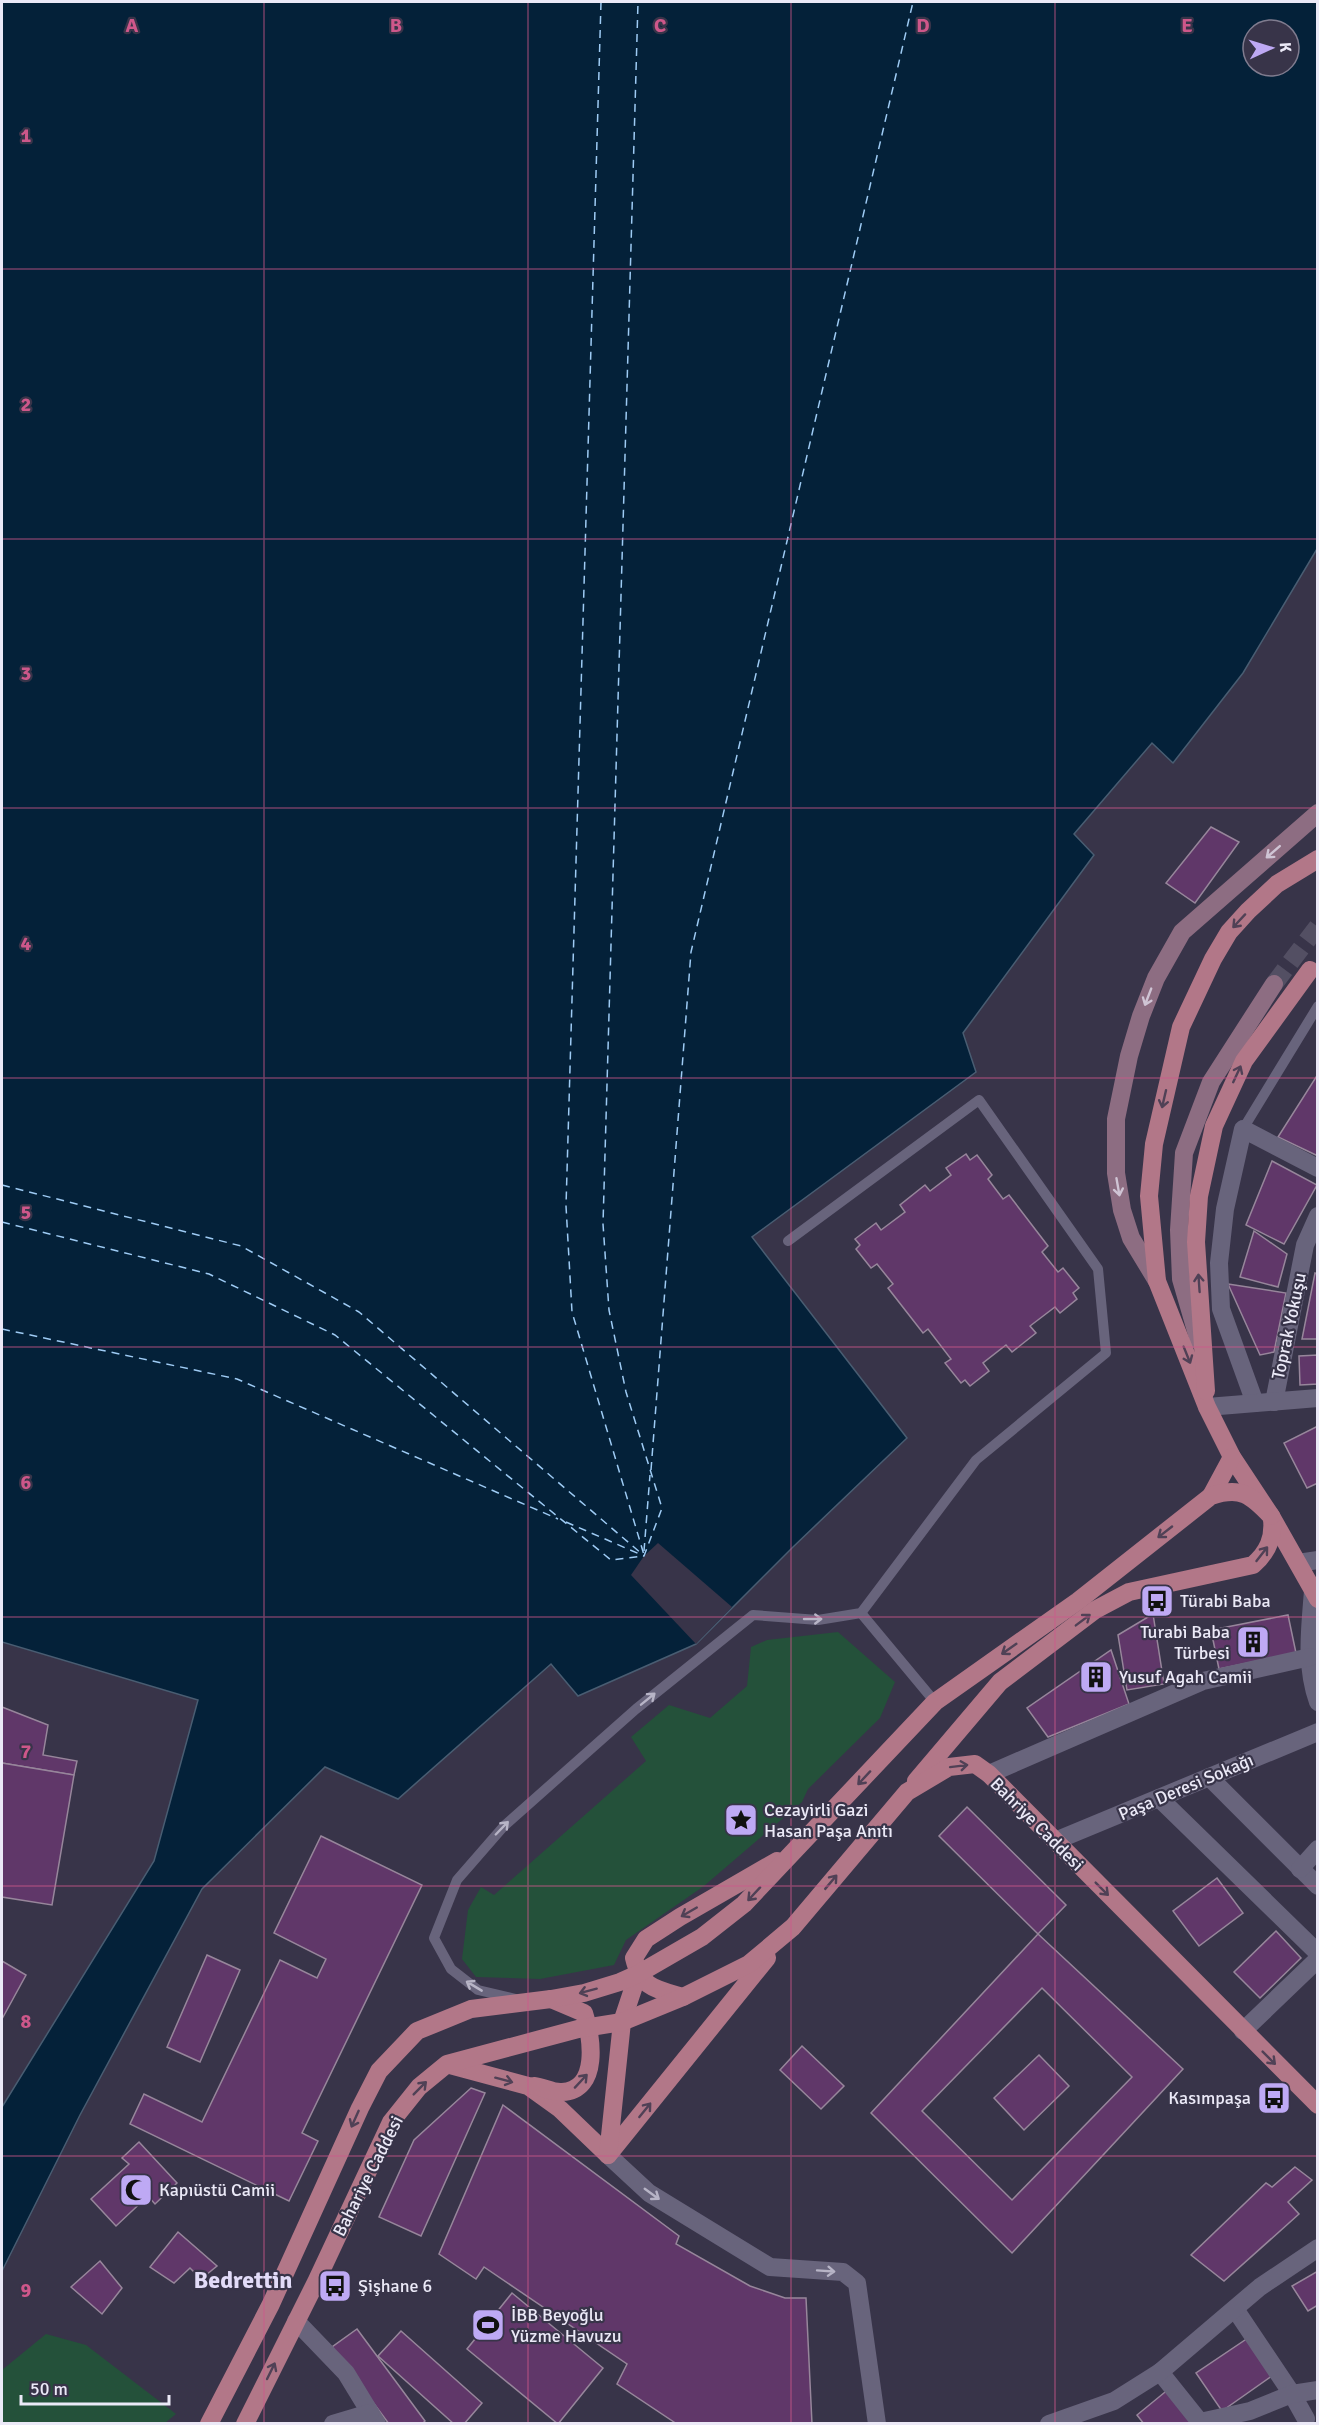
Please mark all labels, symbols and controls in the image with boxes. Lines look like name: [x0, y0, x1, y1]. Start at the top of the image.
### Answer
text: A: [126, 13, 139, 38]
text: B: [390, 13, 402, 38]
text: C: [654, 13, 666, 38]
text: D: [916, 13, 930, 38]
text: E: [1181, 13, 1193, 38]
north arrow: [1241, 18, 1301, 78]
text: K: [1275, 41, 1295, 53]
text: 1: [21, 123, 32, 148]
text: 2: [21, 392, 31, 417]
text: 3: [21, 661, 31, 686]
one-way arrow: [1265, 845, 1281, 858]
one-way arrow: [1232, 913, 1246, 928]
text: 4: [21, 931, 32, 956]
one-way arrow: [1142, 987, 1153, 1006]
one-way arrow: [1232, 1066, 1244, 1084]
one-way arrow: [1158, 1089, 1170, 1108]
one-way arrow: [1113, 1177, 1124, 1197]
text: 5: [21, 1200, 31, 1225]
street label: Toprak Yokuşu: [1267, 1271, 1311, 1381]
one-way arrow: [1193, 1274, 1204, 1294]
one-way arrow: [1182, 1345, 1193, 1364]
text: 6: [21, 1470, 32, 1495]
one-way arrow: [1158, 1526, 1174, 1539]
one-way arrow: [1256, 1546, 1269, 1562]
bus stop icon: Türabi Baba: [1139, 1583, 1175, 1619]
place label: Türabi Baba: [1180, 1590, 1271, 1612]
one-way arrow: [803, 1613, 823, 1625]
one-way arrow: [1074, 1613, 1090, 1626]
place label: Turabi Baba Türbesi: [1140, 1621, 1230, 1664]
building icon: Turabi Baba Türbesi: [1235, 1624, 1271, 1660]
one-way arrow: [1002, 1643, 1018, 1655]
building icon: Yusuf Agah Camii: [1078, 1659, 1114, 1695]
place label: Yusuf Agah Camii: [1119, 1666, 1252, 1688]
one-way arrow: [640, 1693, 656, 1706]
text: 7: [21, 1739, 32, 1764]
street label: Paşa Deresi Sokağı: [1115, 1749, 1257, 1825]
one-way arrow: [948, 1760, 968, 1771]
one-way arrow: [856, 1770, 871, 1785]
street label: Bahriye Caddesi: [986, 1773, 1088, 1875]
place label: Cezayirli Gazi Hasan Paşa Anıtı: [764, 1799, 893, 1842]
place icon: Cezayirli Gazi Hasan Paşa Anıtı: [723, 1802, 759, 1838]
one-way arrow: [495, 1821, 510, 1836]
one-way arrow: [824, 1874, 837, 1890]
one-way arrow: [1095, 1882, 1110, 1897]
one-way arrow: [747, 1886, 761, 1901]
one-way arrow: [680, 1906, 697, 1918]
one-way arrow: [466, 1979, 483, 1991]
one-way arrow: [578, 1986, 597, 1998]
text: 8: [21, 2009, 32, 2034]
one-way arrow: [1261, 2050, 1276, 2065]
one-way arrow: [494, 2074, 513, 2086]
one-way arrow: [574, 2074, 588, 2089]
bus stop icon: Kasımpaşa: [1256, 2080, 1292, 2116]
one-way arrow: [412, 2081, 427, 2096]
place label: Kasımpaşa: [1168, 2087, 1251, 2109]
one-way arrow: [638, 2102, 651, 2118]
one-way arrow: [349, 2109, 360, 2127]
street label: Bahariye Caddesi: [328, 2112, 408, 2240]
mosque icon: Kapıüstü Camii: [118, 2172, 154, 2208]
place label: Kapıüstü Camii: [159, 2179, 275, 2201]
one-way arrow: [643, 2188, 659, 2200]
district label: Bedrettin: [194, 2265, 292, 2295]
one-way arrow: [815, 2265, 835, 2276]
bus stop icon: Şişhane 6: [317, 2268, 353, 2304]
place label: Şişhane 6: [358, 2275, 432, 2297]
text: 9: [21, 2278, 32, 2303]
place label: İBB Beyoğlu Yüzme Havuzu: [511, 2304, 622, 2347]
sports icon: İBB Beyoğlu Yüzme Havuzu: [470, 2307, 506, 2343]
one-way arrow: [266, 2363, 278, 2381]
scale bar: [21, 2368, 170, 2406]
text: 50 m: [30, 2378, 68, 2400]

